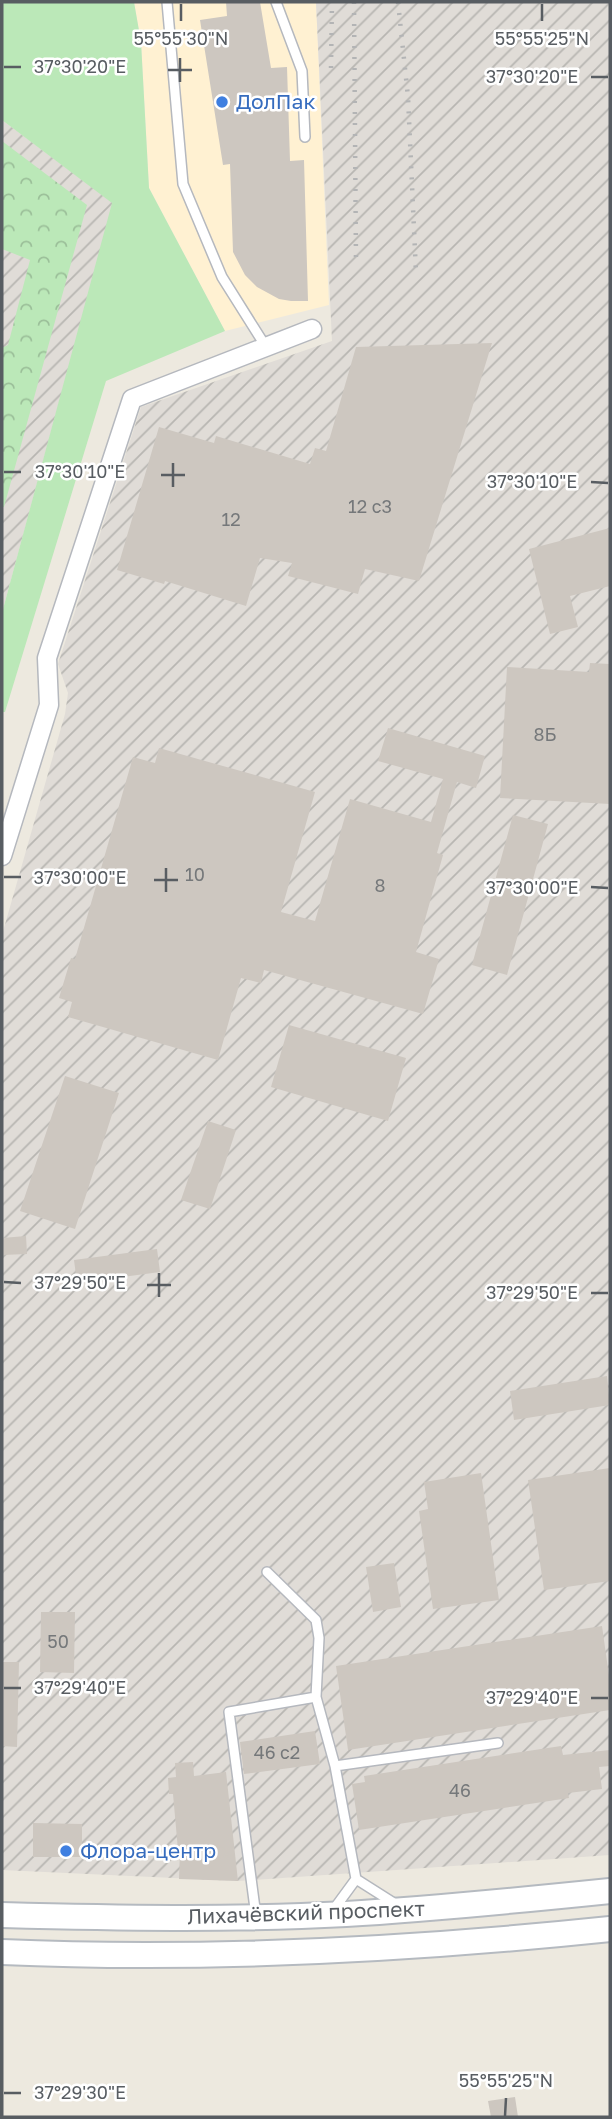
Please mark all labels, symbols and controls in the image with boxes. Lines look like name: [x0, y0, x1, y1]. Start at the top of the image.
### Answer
text: 55°55'30"N: [133, 27, 229, 49]
text: 55°55'25"N: [495, 27, 589, 49]
text: 37°30'20"E: [34, 55, 126, 77]
text: 37°30'20"E: [486, 65, 578, 87]
place label: ДолПак: [236, 88, 316, 114]
marker: ДолПак: [214, 94, 230, 110]
text: 37°30'10"E: [35, 460, 125, 482]
text: 37°30'10"E: [487, 470, 577, 492]
house number: 12 с3: [348, 495, 392, 517]
house number: 12: [221, 508, 241, 530]
house number: 8Б: [534, 723, 557, 745]
house number: 10: [185, 863, 205, 885]
text: 37°30'00"E: [33, 866, 127, 888]
house number: 8: [375, 874, 385, 896]
text: 37°30'00"E: [485, 876, 579, 898]
text: 37°29'50"E: [34, 1271, 126, 1293]
text: 37°29'50"E: [486, 1281, 578, 1303]
house number: 50: [47, 1630, 69, 1652]
text: 37°29'40"E: [34, 1676, 126, 1698]
text: 37°29'40"E: [486, 1686, 578, 1708]
house number: 46 с2: [254, 1741, 300, 1763]
house number: 46: [449, 1779, 471, 1801]
place label: Флора-центр: [80, 1837, 216, 1863]
marker: Флора-центр: [58, 1843, 74, 1859]
street label: Лихачёвский проспект: [187, 1895, 425, 1929]
text: 55°55'25"N: [459, 2069, 553, 2091]
text: 37°29'30"E: [34, 2081, 126, 2103]

